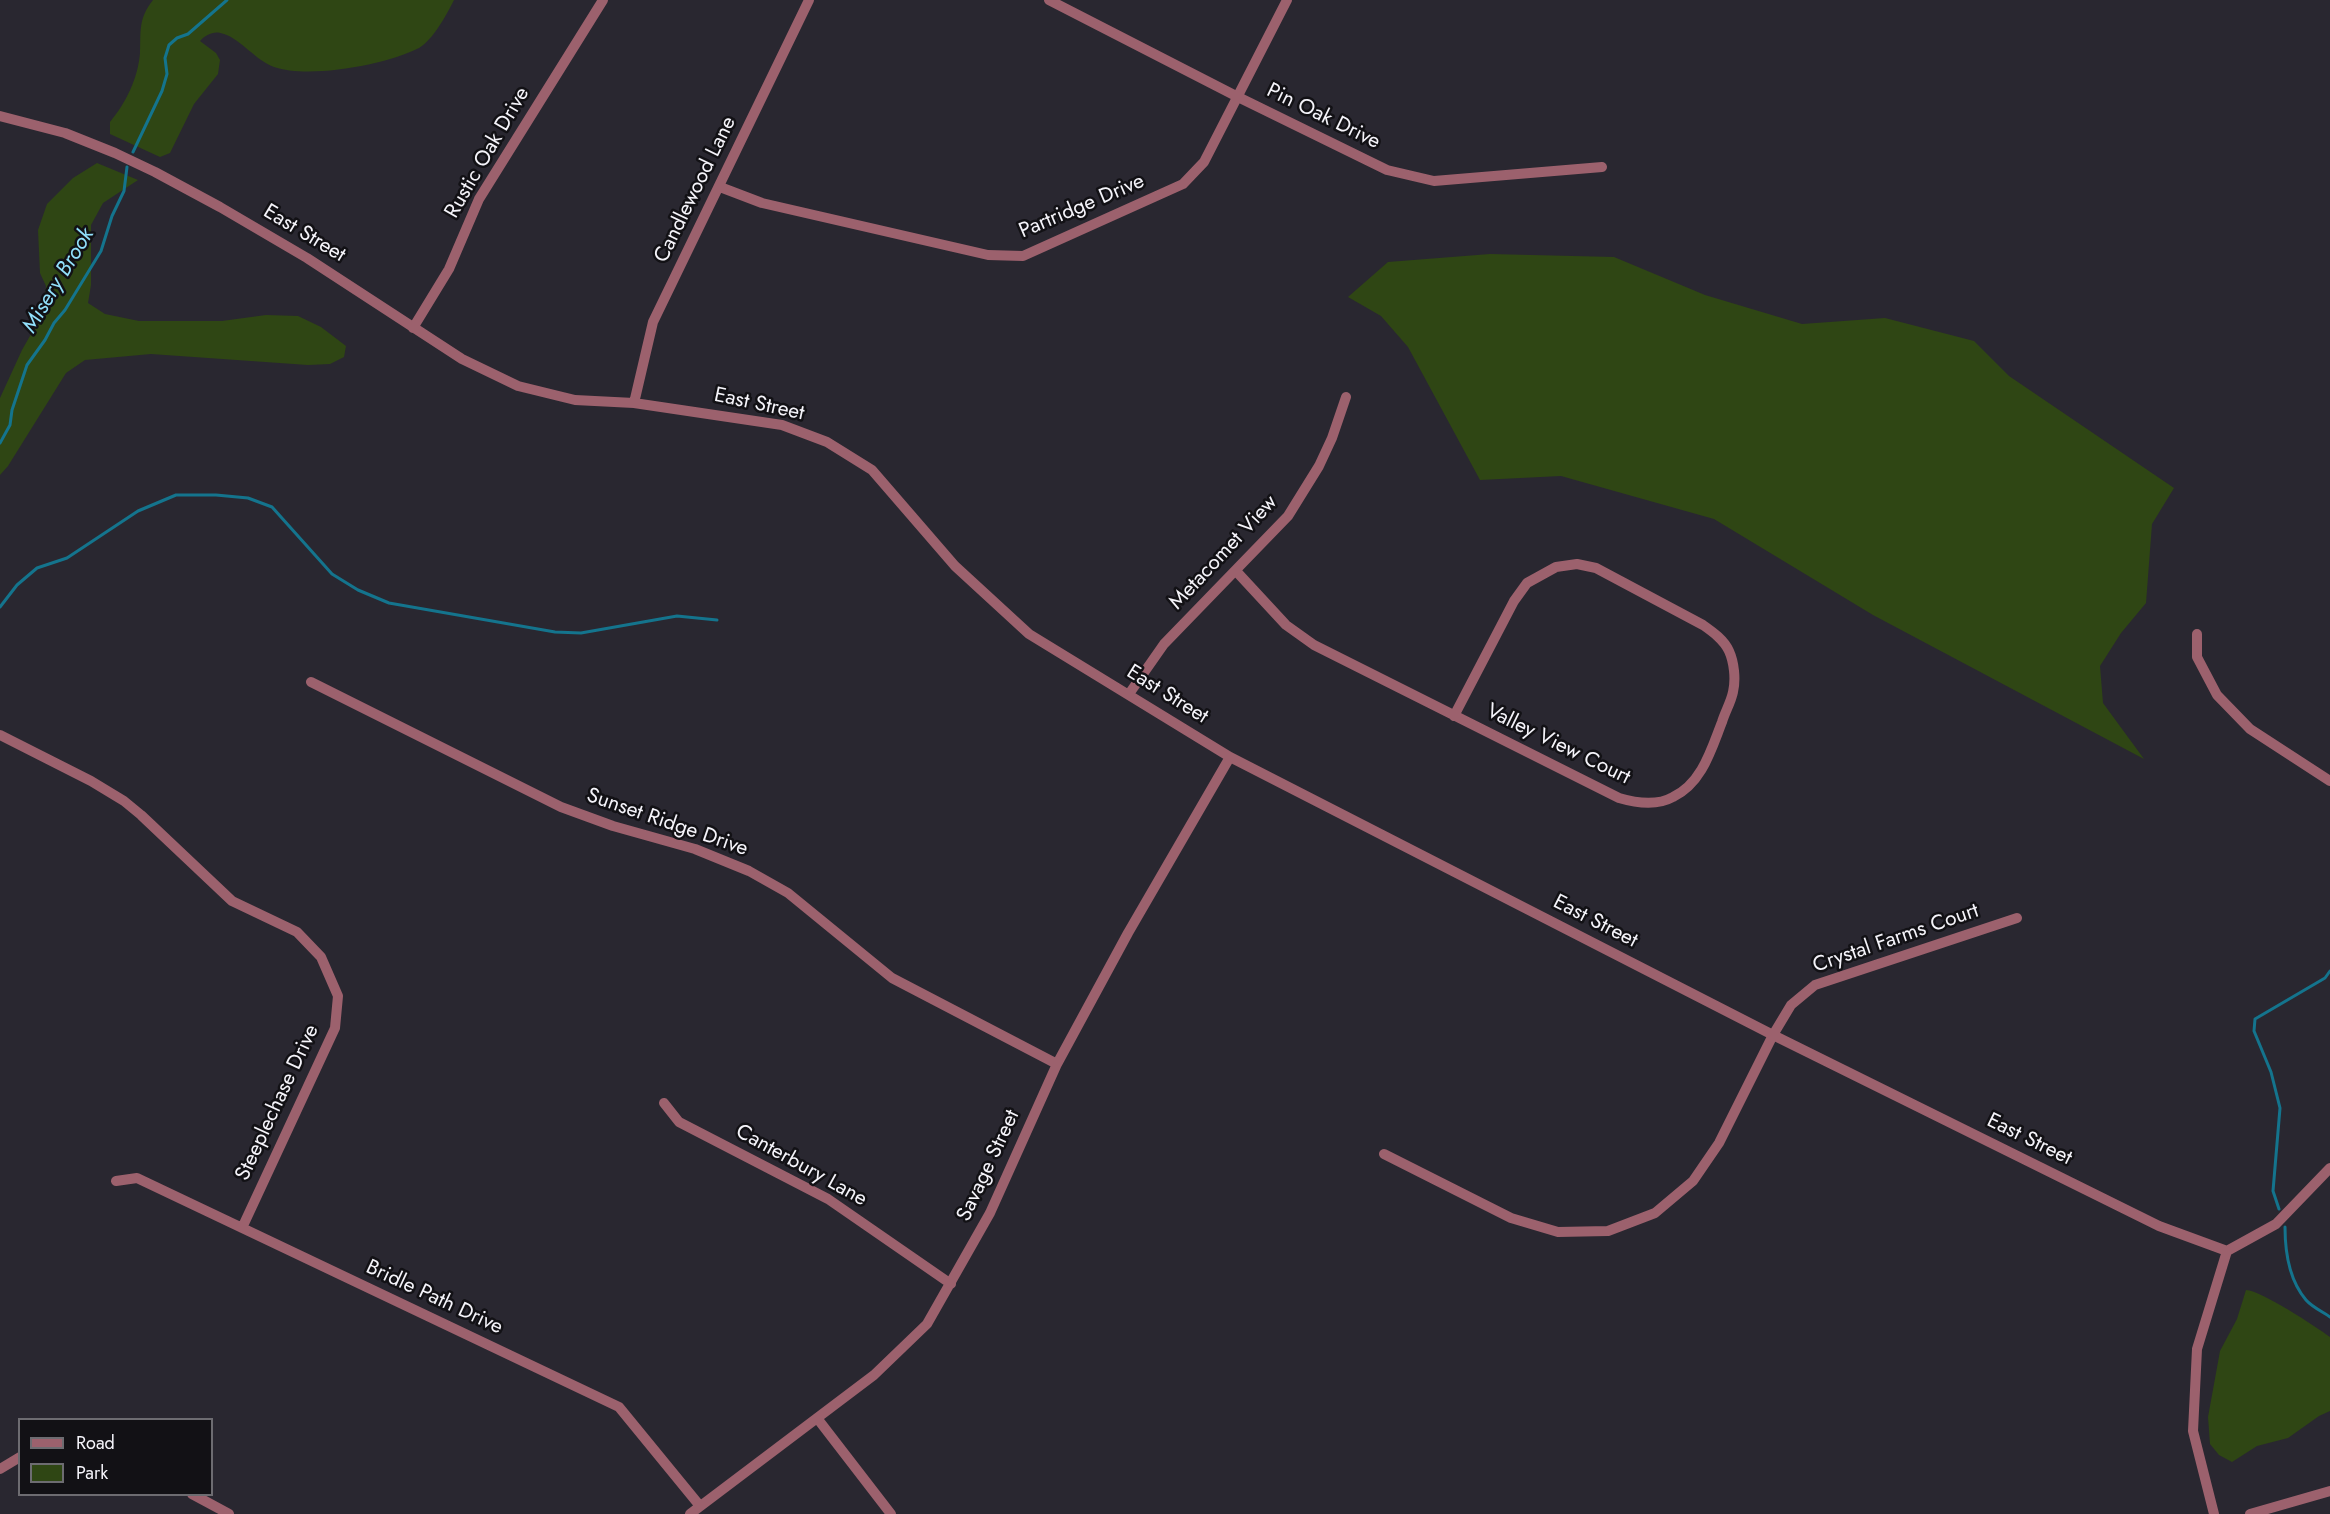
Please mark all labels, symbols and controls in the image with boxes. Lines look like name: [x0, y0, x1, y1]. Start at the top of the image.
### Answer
street label: Pin Oak Drive: [1262, 79, 1384, 155]
street label: Rustic Oak Drive: [440, 83, 536, 223]
street label: Candlewood Lane: [650, 113, 742, 267]
street label: Partridge Drive: [1016, 169, 1148, 245]
street label: East Street: [258, 200, 350, 268]
water label: Misery Brook: [17, 224, 101, 338]
street label: East Street: [712, 383, 806, 427]
street label: Metacomet View: [1165, 491, 1283, 615]
street label: East Street: [1121, 660, 1213, 730]
street label: Valley View Court: [1482, 699, 1634, 791]
street label: Sunset Ridge Drive: [583, 784, 751, 862]
street label: East Street: [1548, 890, 1642, 954]
street label: Crystal Farms Court: [1810, 899, 1982, 979]
street label: Steeplechase Drive: [231, 1021, 325, 1185]
street label: Savage Street: [952, 1106, 1026, 1226]
street label: East Street: [1982, 1109, 2076, 1171]
street label: Canterbury Lane: [731, 1120, 871, 1212]
street label: Bridle Path Drive: [361, 1255, 507, 1341]
legend: [18, 1418, 213, 1496]
text: Road: [76, 1430, 115, 1456]
text: Park: [76, 1460, 108, 1486]

